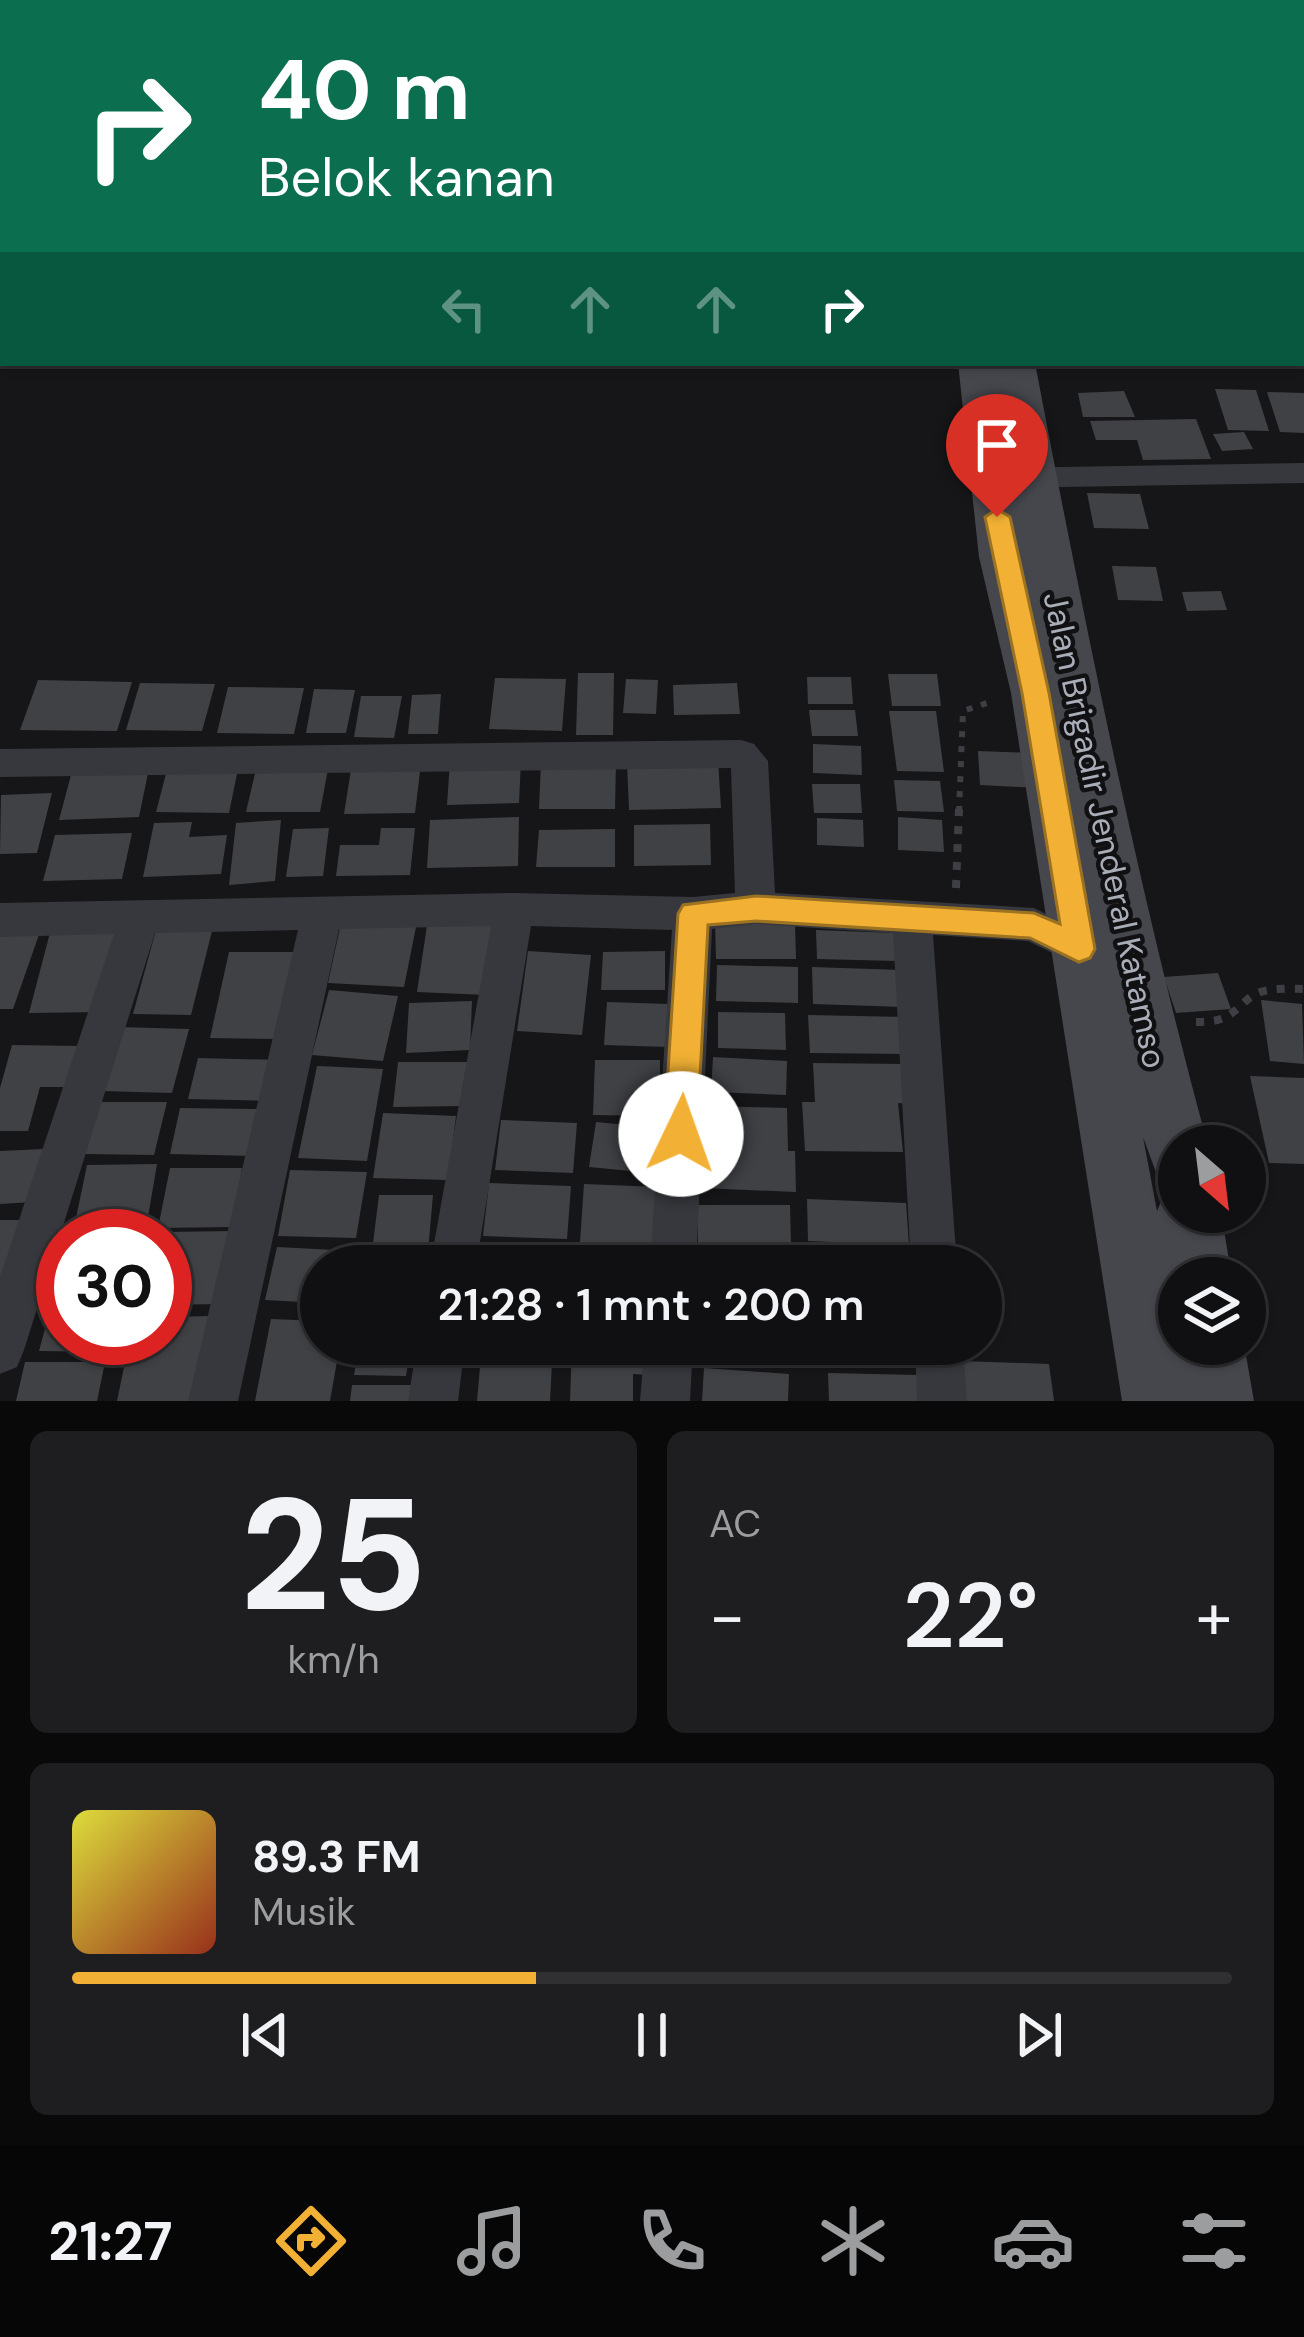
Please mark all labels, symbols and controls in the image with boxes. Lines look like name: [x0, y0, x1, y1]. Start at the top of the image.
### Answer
text: 40 m: [258, 36, 471, 145]
icon: right: [60, 48, 216, 204]
text: Belok kanan: [258, 142, 555, 213]
icon: left: [431, 276, 497, 342]
icon: ahead: [557, 276, 623, 342]
icon: ahead: [683, 276, 749, 342]
icon: right: [809, 276, 875, 342]
pin: [946, 394, 1048, 517]
icon: arrive: [964, 412, 1030, 478]
street label: Jalan Brigadir Jenderal Katamso: [1033, 588, 1177, 1072]
position arrow: [618, 1071, 744, 1197]
north arrow: [1158, 1125, 1266, 1233]
map controls: [1158, 1125, 1266, 1365]
speed limit sign: 30: [36, 1209, 192, 1365]
button: layers: [1158, 1257, 1266, 1365]
text: 21:28 · 1 mnt · 200 m: [438, 1275, 864, 1334]
text: 25: [240, 1454, 427, 1657]
text: AC: [709, 1498, 761, 1549]
text: 22°: [903, 1558, 1039, 1675]
text: −: [709, 1574, 745, 1659]
text: +: [1196, 1574, 1232, 1659]
text: km/h: [287, 1634, 380, 1685]
text: 89.3 FM: [252, 1827, 421, 1886]
text: Musik: [252, 1886, 356, 1937]
icon: previous: [232, 2002, 298, 2068]
icon: pause: [619, 2002, 685, 2068]
icon: next: [1006, 2002, 1072, 2068]
icon: directions: [269, 2199, 353, 2283]
icon: music: [450, 2199, 534, 2283]
icon: phone: [630, 2199, 714, 2283]
icon: climate: [811, 2199, 895, 2283]
icon: car: [991, 2199, 1075, 2283]
icon: filters: [1172, 2199, 1256, 2283]
text: 21:27: [48, 2206, 173, 2277]

